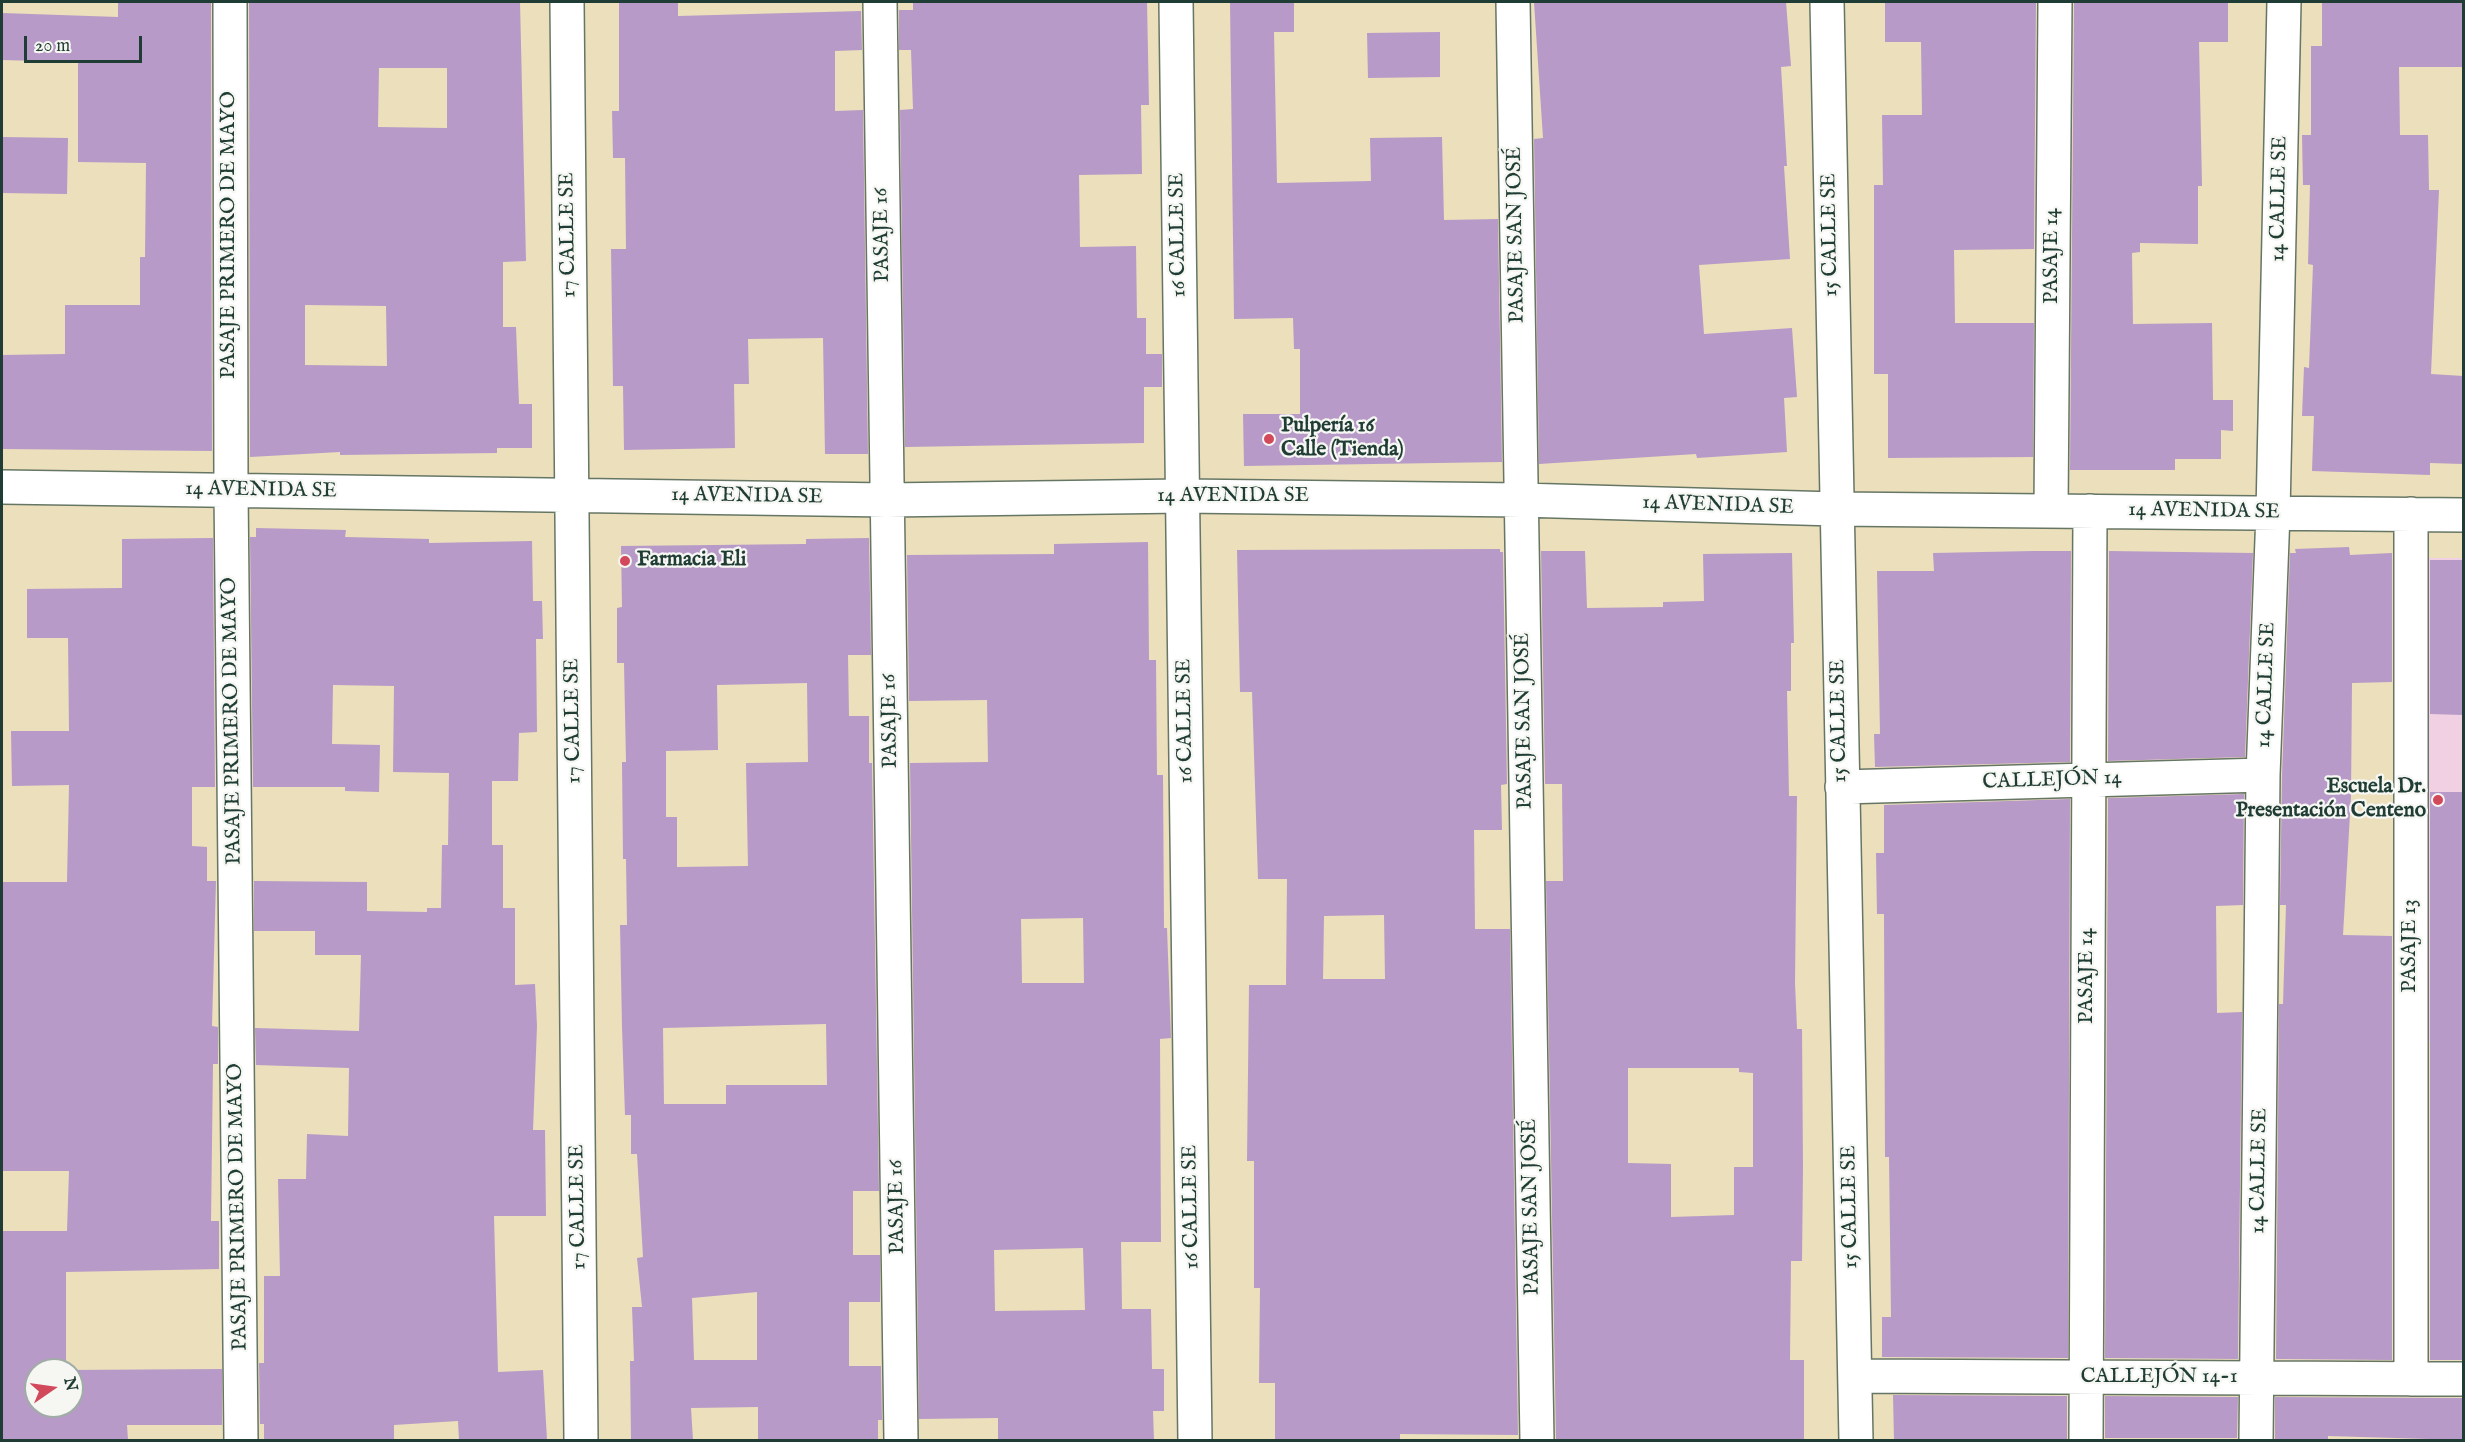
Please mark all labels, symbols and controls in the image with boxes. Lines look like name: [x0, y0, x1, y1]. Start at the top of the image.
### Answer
scale bar: [27, 24, 146, 62]
text: 20 m: [35, 35, 70, 58]
street label: PASAJE PRIMERO DE MAYO: [217, 91, 243, 379]
street label: 14 CALLE SE: [2266, 136, 2294, 262]
street label: PASAJE SAN JOSÉ: [1503, 146, 1531, 324]
street label: 17 CALLE SE: [555, 172, 583, 298]
street label: 16 CALLE SE: [1165, 172, 1193, 298]
street label: 15 CALLE SE: [1817, 173, 1845, 297]
street label: PASAJE 16: [870, 187, 896, 283]
street label: PASAJE 14: [2040, 208, 2066, 304]
place label: Pulpería 16 Calle (Tienda): [1281, 414, 1404, 464]
marker: Pulpería 16 Calle (Tienda): [1262, 432, 1276, 446]
street label: 14 AVENIDA SE: [185, 477, 337, 505]
street label: 14 AVENIDA SE: [671, 483, 823, 511]
street label: 14 AVENIDA SE: [1157, 484, 1309, 510]
street label: 14 AVENIDA SE: [1642, 491, 1794, 521]
street label: 14 AVENIDA SE: [2128, 498, 2280, 526]
place label: Farmacia Eli: [637, 548, 746, 574]
marker: Farmacia Eli: [618, 554, 632, 568]
street label: PASAJE PRIMERO DE MAYO: [218, 577, 248, 865]
street label: 14 CALLE SE: [2252, 622, 2282, 748]
street label: PASAJE SAN JOSÉ: [1511, 632, 1539, 810]
street label: 17 CALLE SE: [560, 658, 588, 784]
street label: 16 CALLE SE: [1172, 658, 1200, 784]
street label: 15 CALLE SE: [1826, 659, 1854, 783]
street label: PASAJE 16: [878, 673, 904, 769]
street label: CALLEJÓN 14: [1982, 766, 2122, 796]
place label: Escuela Dr. Presentación Centeno: [2235, 775, 2426, 825]
marker: Escuela Dr. Presentación Centeno: [2431, 793, 2445, 807]
street label: PASAJE 13: [2398, 899, 2424, 993]
street label: PASAJE 14: [2075, 928, 2101, 1024]
street label: PASAJE PRIMERO DE MAYO: [224, 1063, 254, 1351]
street label: 14 CALLE SE: [2246, 1108, 2274, 1234]
street label: PASAJE SAN JOSÉ: [1518, 1118, 1546, 1296]
street label: 17 CALLE SE: [565, 1144, 593, 1270]
street label: 16 CALLE SE: [1178, 1144, 1206, 1270]
street label: 15 CALLE SE: [1837, 1145, 1865, 1269]
street label: PASAJE 16: [885, 1159, 911, 1255]
north arrow: [24, 1358, 84, 1418]
street label: CALLEJÓN 14-1: [2080, 1365, 2238, 1391]
text: N: [58, 1375, 81, 1393]

